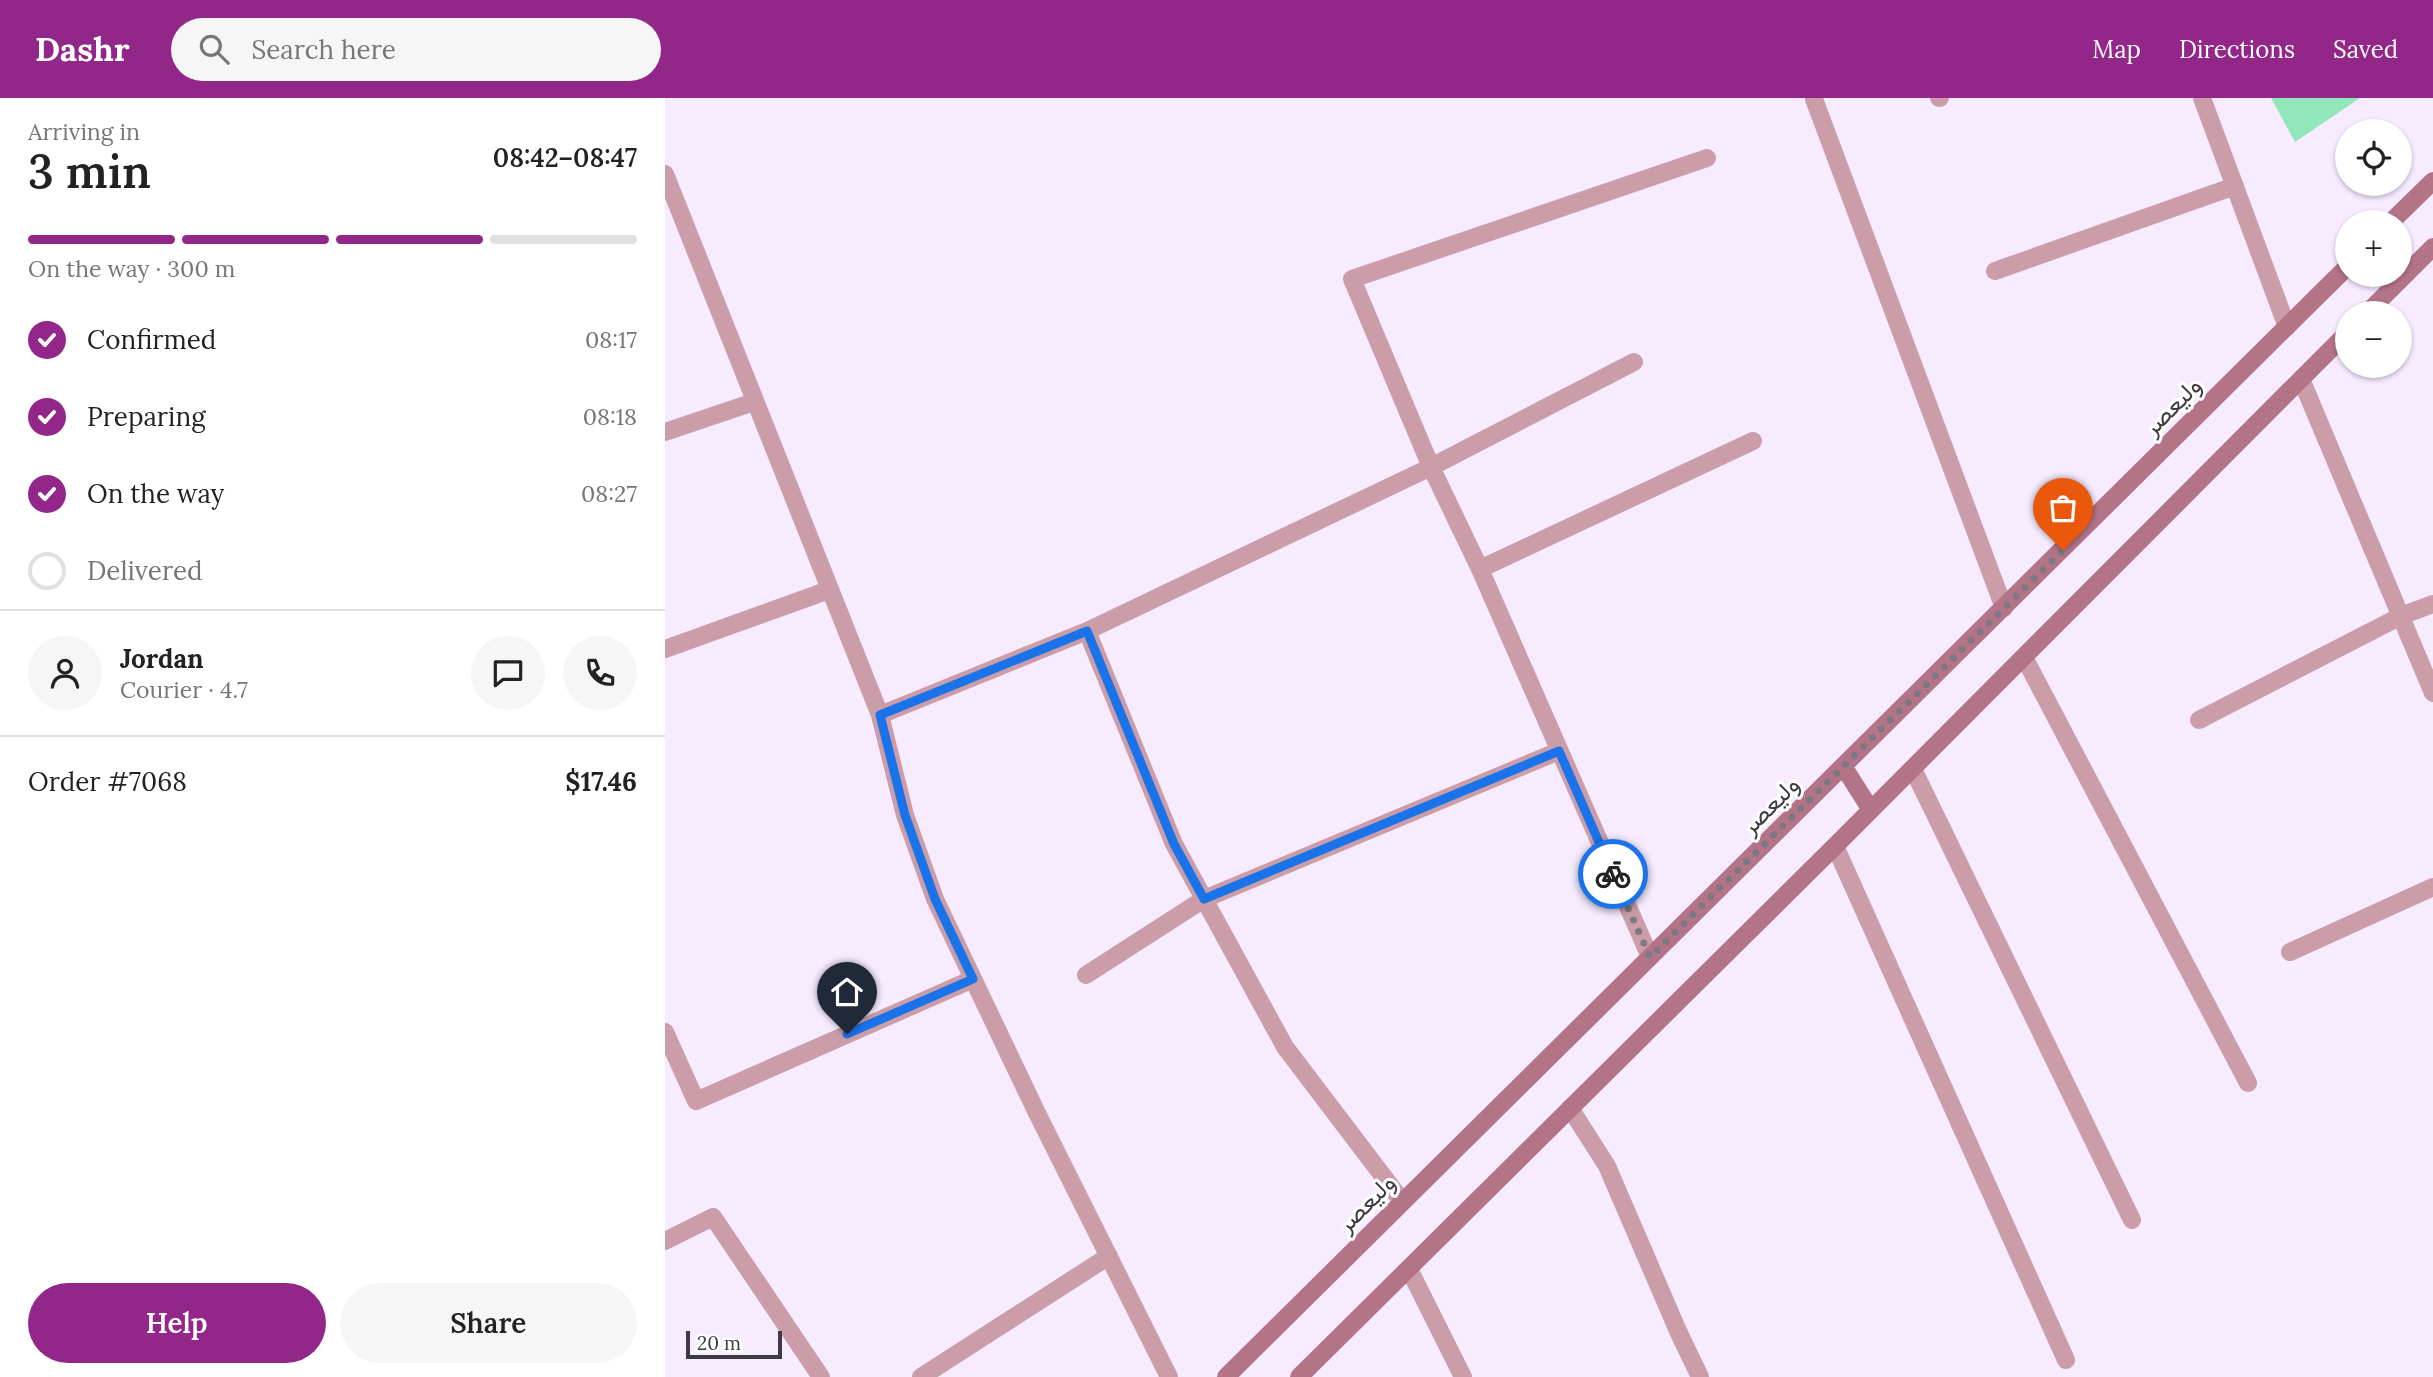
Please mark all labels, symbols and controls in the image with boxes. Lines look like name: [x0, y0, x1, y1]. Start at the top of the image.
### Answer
search box: [171, 18, 661, 81]
text: Dashr: [35, 28, 129, 70]
icon: search: [195, 30, 233, 68]
text: Search here: [251, 33, 396, 66]
text: Map: [2092, 34, 2141, 65]
text: Directions: [2179, 34, 2295, 65]
text: Saved: [2333, 34, 2398, 65]
text: Arriving in: [28, 117, 140, 146]
map controls: [2335, 119, 2412, 378]
button: locate: [2335, 119, 2412, 196]
text: 08:42–08:47: [493, 141, 637, 174]
text: 3 min: [28, 142, 151, 201]
button: +: [2335, 210, 2412, 287]
text: On the way · 300 m: [28, 254, 235, 283]
button: −: [2335, 301, 2412, 378]
icon: check: [28, 321, 66, 359]
text: Confirmed: [87, 323, 216, 356]
text: 08:17: [585, 325, 637, 354]
street label: ولیعصر: [2136, 370, 2208, 442]
icon: check: [28, 398, 66, 436]
text: Preparing: [87, 400, 206, 433]
text: 08:18: [583, 402, 637, 431]
icon: check: [28, 475, 66, 513]
text: On the way: [87, 477, 224, 510]
pin: [2033, 478, 2093, 550]
text: 08:27: [581, 479, 637, 508]
icon: bag: [2044, 489, 2082, 527]
text: Delivered: [87, 554, 203, 587]
button: person: [28, 636, 102, 710]
button: chat: [471, 636, 545, 710]
button: phone: [563, 636, 637, 710]
text: Jordan: [120, 642, 204, 675]
text: Courier · 4.7: [120, 675, 248, 704]
text: Order #7068: [28, 765, 187, 798]
text: $17.46: [565, 765, 637, 798]
street label: ولیعصر: [1734, 769, 1806, 841]
courier: [1578, 839, 1648, 909]
icon: bike: [1594, 855, 1632, 893]
pin: [817, 962, 877, 1034]
icon: home: [828, 973, 866, 1011]
street label: ولیعصر: [1330, 1167, 1402, 1239]
button: Help: [28, 1283, 326, 1363]
button: Share: [340, 1283, 637, 1363]
scale bar: [686, 1328, 782, 1360]
text: 20 m: [697, 1331, 741, 1355]

